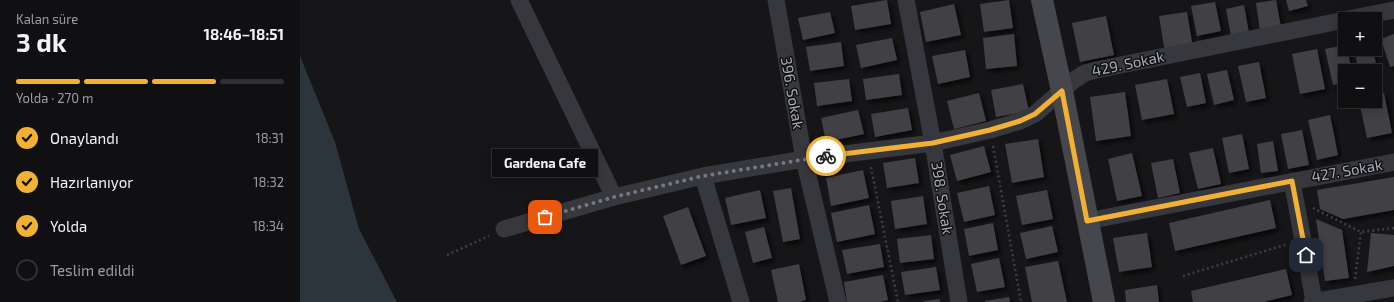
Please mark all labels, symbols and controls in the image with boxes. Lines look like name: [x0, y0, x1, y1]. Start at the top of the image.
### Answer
text: Kalan süre: [16, 11, 78, 27]
map controls: [1338, 12, 1382, 108]
button: +: [1338, 12, 1382, 56]
text: 18:46–18:51: [204, 25, 284, 43]
text: 3 dk: [16, 26, 66, 57]
street label: 429. Sokak: [1090, 47, 1166, 79]
street label: 396. Sokak: [778, 55, 808, 131]
button: −: [1338, 64, 1382, 108]
text: Yolda · 270 m: [16, 90, 93, 106]
icon: check: [16, 127, 38, 149]
text: Onaylandı: [50, 129, 119, 147]
text: 18:31: [255, 130, 284, 146]
courier: [806, 136, 846, 176]
icon: bike: [815, 145, 837, 167]
callout: Gardena Cafe: [492, 149, 598, 177]
text: Gardena Cafe: [504, 155, 586, 171]
street label: 427. Sokak: [1310, 155, 1384, 185]
street label: 398. Sokak: [928, 160, 958, 236]
icon: check: [16, 171, 38, 193]
text: Hazırlanıyor: [50, 173, 133, 191]
text: 18:32: [253, 174, 284, 190]
pin: [528, 200, 562, 234]
icon: bag: [534, 206, 556, 228]
icon: check: [16, 215, 38, 237]
text: Yolda: [50, 217, 87, 235]
text: 18:34: [253, 218, 284, 234]
pin: [1289, 238, 1323, 272]
icon: home: [1295, 244, 1317, 266]
text: Teslim edildi: [50, 261, 135, 279]

